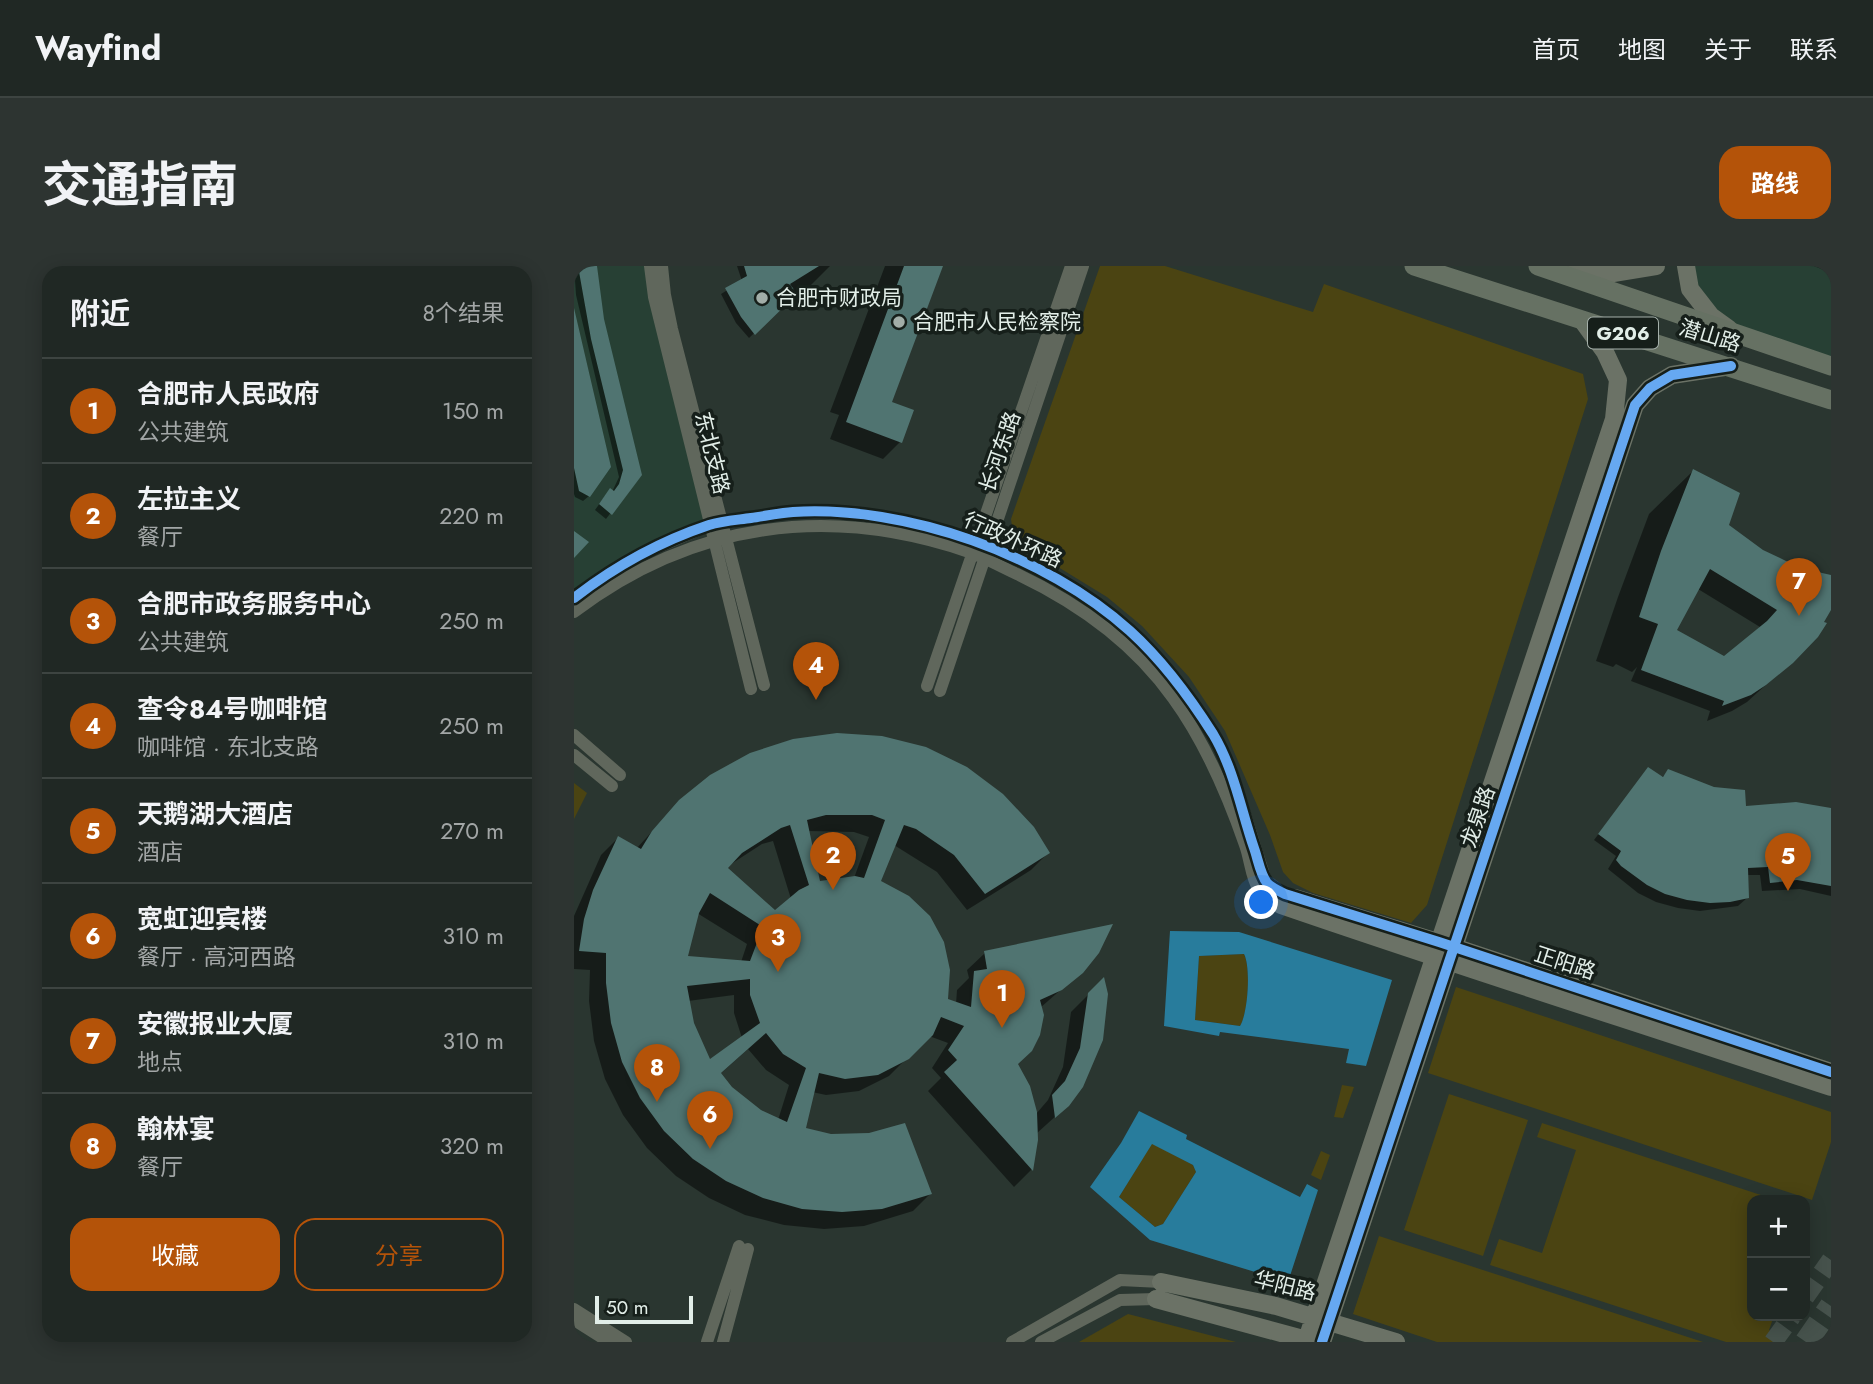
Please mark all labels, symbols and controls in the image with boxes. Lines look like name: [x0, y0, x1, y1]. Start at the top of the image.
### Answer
text: Wayfind: [35, 25, 161, 72]
text: 首页: [1532, 32, 1580, 67]
text: 地图: [1618, 32, 1666, 67]
text: 关于: [1704, 32, 1752, 67]
text: 联系: [1790, 32, 1838, 67]
button: 路线: [1719, 146, 1831, 219]
text: 交通指南: [42, 150, 238, 220]
place label: 合肥市财政局: [776, 283, 902, 313]
marker: 合肥市财政局: [754, 290, 770, 306]
text: 附近: [70, 292, 130, 335]
text: 8个结果: [422, 296, 504, 330]
place label: 合肥市人民检察院: [913, 307, 1081, 337]
street label: 潜山路: [1675, 312, 1745, 360]
marker: 合肥市人民检察院: [891, 314, 907, 330]
road number: G206: [1588, 318, 1658, 348]
text: 合肥市人民政府: [137, 375, 319, 413]
text: 1: [87, 394, 99, 428]
text: 150 m: [442, 394, 504, 428]
street label: 长河东路: [972, 407, 1028, 497]
street label: 东北支路: [687, 409, 737, 497]
text: 公共建筑: [137, 415, 229, 449]
text: 左拉主义: [137, 480, 241, 518]
text: 2: [85, 499, 101, 533]
text: 220 m: [439, 499, 504, 533]
street label: 行政外环路: [959, 505, 1067, 575]
text: 餐厅: [137, 520, 183, 554]
pin: 7: [1776, 558, 1822, 616]
text: 合肥市政务服务中心: [137, 585, 371, 623]
text: 3: [86, 604, 100, 638]
text: 250 m: [439, 604, 504, 638]
text: 公共建筑: [137, 625, 229, 659]
pin: 4: [793, 642, 839, 700]
text: 查令84号咖啡馆: [137, 690, 327, 728]
text: 4: [85, 709, 101, 743]
text: 250 m: [439, 709, 504, 743]
text: 咖啡馆 · 东北支路: [137, 730, 319, 764]
street label: 龙泉路: [1454, 782, 1502, 852]
text: 天鹅湖大酒店: [137, 795, 293, 833]
text: 5: [86, 814, 100, 848]
text: 270 m: [440, 814, 504, 848]
pin: 2: [810, 832, 856, 890]
pin: 5: [1765, 833, 1811, 891]
text: 酒店: [137, 835, 183, 869]
your location: [1244, 885, 1278, 919]
text: 宽虹迎宾楼: [137, 900, 267, 938]
pin: 3: [755, 914, 801, 972]
text: 6: [85, 919, 101, 953]
text: 310 m: [442, 919, 504, 953]
street label: 正阳路: [1530, 939, 1600, 987]
text: 餐厅 · 高河西路: [137, 940, 296, 974]
pin: 1: [979, 970, 1025, 1028]
text: 安徽报业大厦: [137, 1005, 293, 1043]
text: 7: [86, 1024, 100, 1058]
text: 310 m: [442, 1024, 504, 1058]
pin: 8: [634, 1044, 680, 1102]
text: 地点: [137, 1045, 183, 1079]
pin: 6: [687, 1091, 733, 1149]
text: 翰林宴: [137, 1110, 215, 1148]
text: 8: [86, 1129, 100, 1163]
text: 320 m: [440, 1129, 504, 1163]
text: 餐厅: [137, 1150, 183, 1184]
map controls: [1747, 1195, 1810, 1321]
button: +: [1747, 1195, 1810, 1258]
button: 收藏: [70, 1218, 280, 1291]
button: 分享: [294, 1218, 504, 1291]
button: −: [1747, 1258, 1810, 1321]
street label: 华阳路: [1251, 1264, 1319, 1308]
scale bar: [595, 1293, 693, 1325]
text: 50 m: [606, 1294, 649, 1321]

